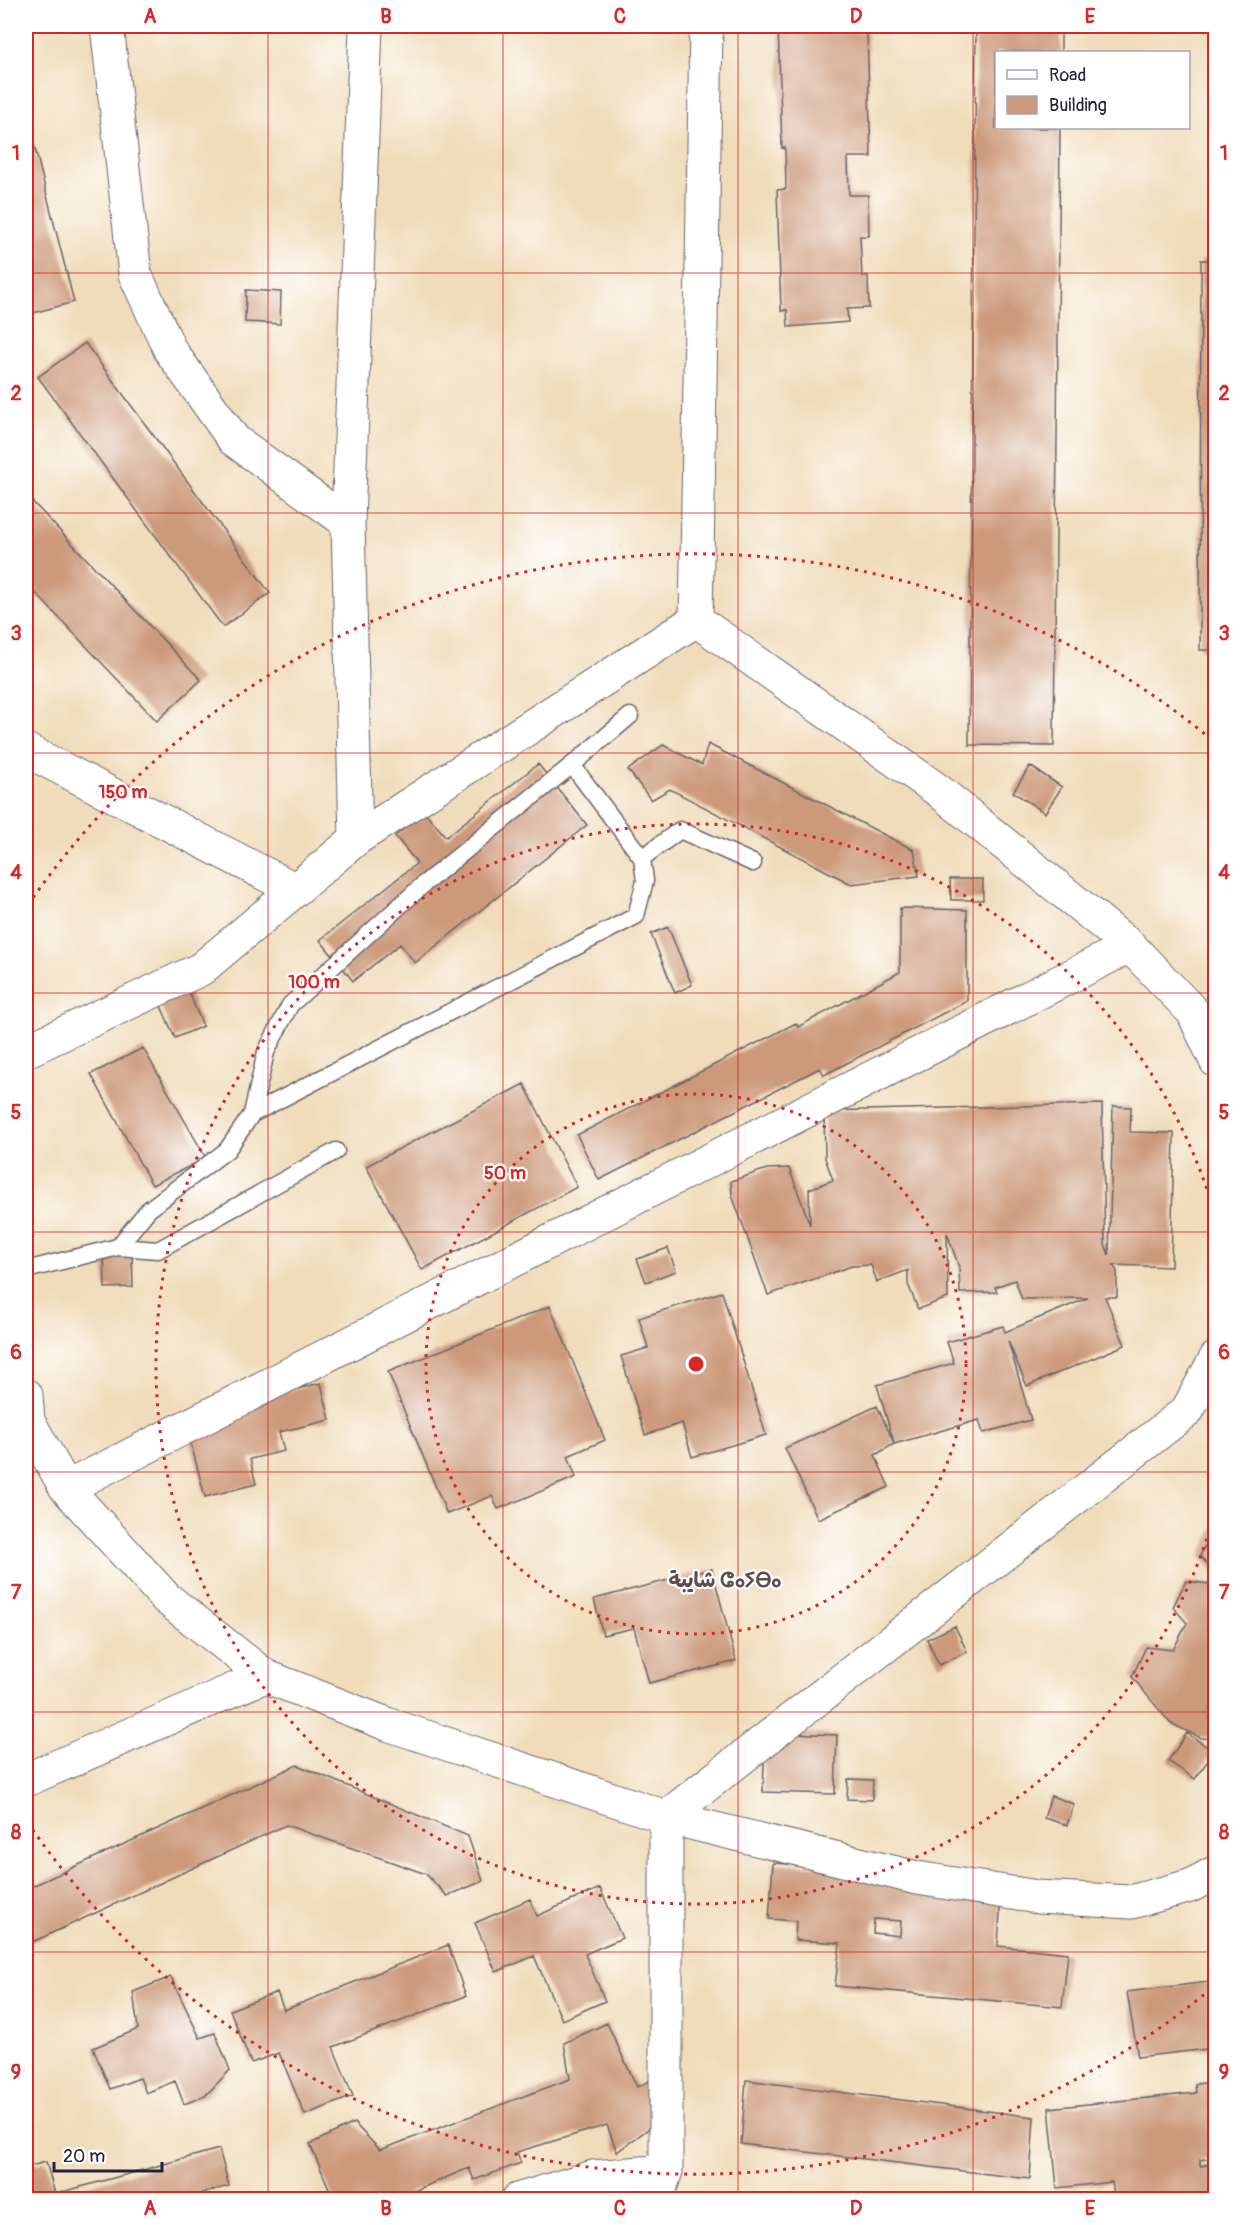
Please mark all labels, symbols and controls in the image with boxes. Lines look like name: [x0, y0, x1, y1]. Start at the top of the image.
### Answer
text: A: [144, 4, 157, 29]
text: B: [380, 4, 392, 29]
text: C: [614, 4, 626, 29]
text: D: [850, 4, 863, 29]
text: E: [1085, 4, 1096, 29]
legend: [995, 51, 1190, 129]
text: Road: [1049, 64, 1086, 87]
text: Building: [1049, 94, 1107, 117]
text: 1: [12, 141, 20, 166]
text: 1: [1220, 141, 1228, 166]
text: 2: [10, 381, 22, 406]
text: 2: [1218, 381, 1230, 406]
text: 3: [10, 621, 22, 646]
text: 3: [1218, 621, 1230, 646]
text: 150 m: [99, 781, 148, 804]
text: 4: [10, 860, 22, 885]
text: 4: [1218, 860, 1230, 885]
text: 100 m: [288, 971, 340, 994]
text: 5: [11, 1100, 22, 1125]
text: 5: [1219, 1100, 1230, 1125]
text: 50 m: [484, 1162, 526, 1185]
text: 6: [10, 1340, 22, 1365]
text: 6: [1218, 1340, 1230, 1365]
centre of rings: [686, 1354, 706, 1374]
district label: شايبة ⵛⴰⵢⴱⴰ: [669, 1567, 781, 1594]
text: 7: [11, 1580, 22, 1605]
text: 7: [1219, 1580, 1230, 1605]
text: 8: [11, 1820, 21, 1845]
text: 8: [1219, 1820, 1229, 1845]
text: 9: [11, 2060, 21, 2085]
text: 9: [1219, 2060, 1229, 2085]
scale bar: [54, 2135, 162, 2173]
text: 20 m: [63, 2145, 105, 2168]
text: A: [144, 2196, 157, 2221]
text: B: [380, 2196, 392, 2221]
text: C: [614, 2196, 626, 2221]
text: D: [850, 2196, 863, 2221]
text: E: [1085, 2196, 1096, 2221]

